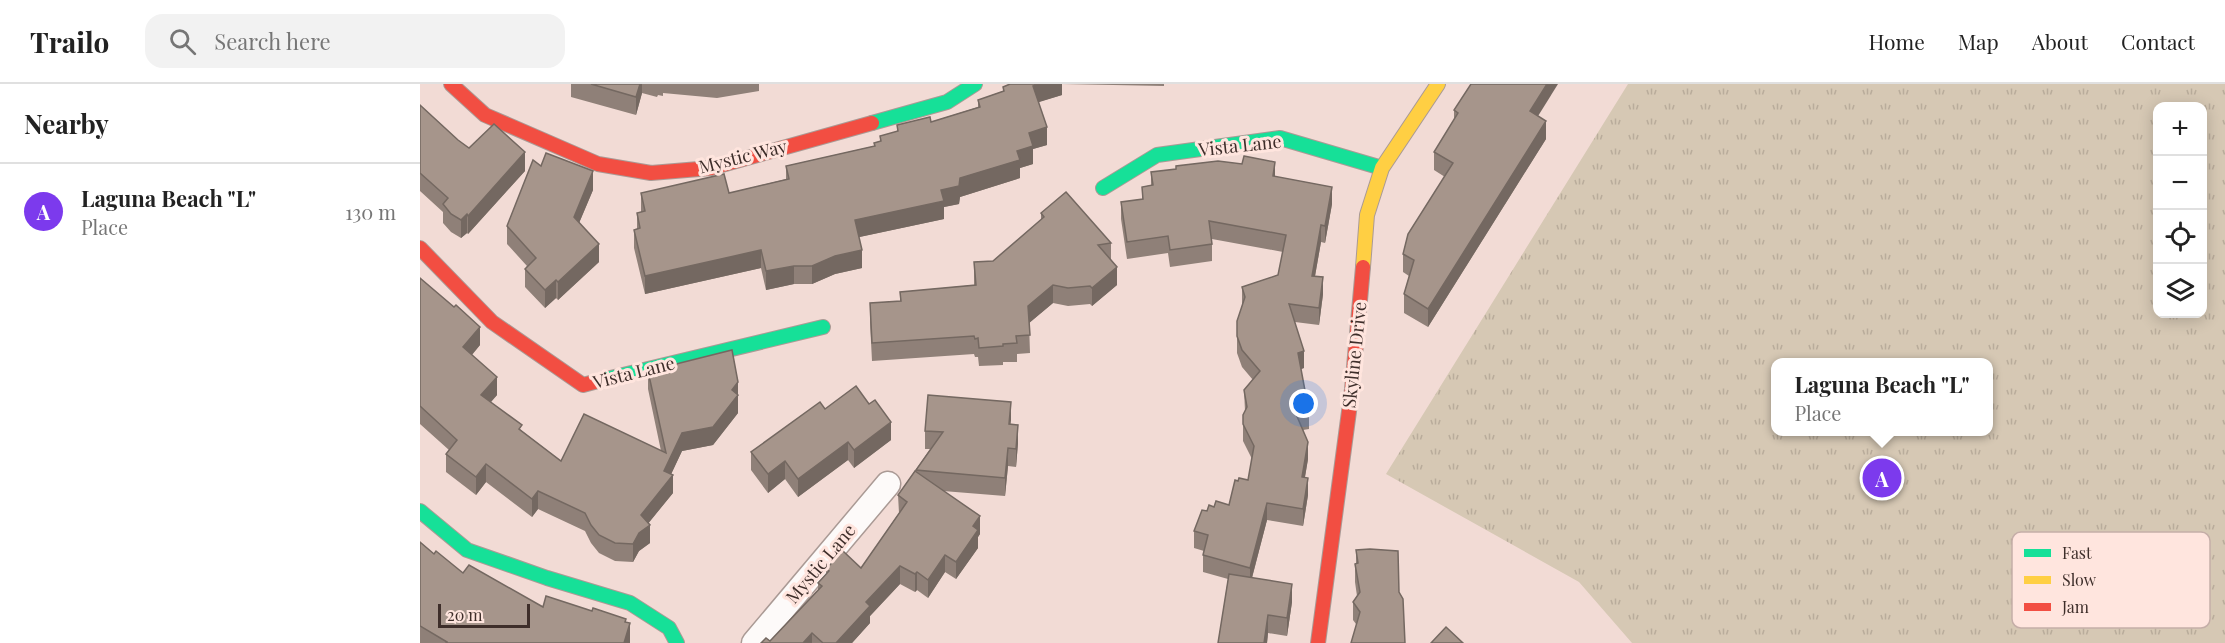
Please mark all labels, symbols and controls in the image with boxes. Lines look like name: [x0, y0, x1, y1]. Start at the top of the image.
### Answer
search box: [145, 14, 565, 68]
text: Trailo: [30, 23, 109, 60]
icon: search: [166, 25, 199, 58]
text: Search here: [214, 26, 331, 56]
text: Home: [1869, 27, 1925, 55]
text: Map: [1958, 27, 1999, 55]
text: About: [2032, 27, 2088, 55]
text: Contact: [2121, 27, 2195, 55]
map controls: [2153, 102, 2207, 318]
button: +: [2153, 102, 2207, 156]
text: Nearby: [24, 106, 109, 141]
street label: Vista Lane: [1196, 129, 1283, 161]
street label: Mystic Way: [696, 133, 789, 179]
button: −: [2153, 156, 2207, 210]
text: Laguna Beach "L": [81, 183, 256, 213]
text: A: [37, 198, 50, 225]
text: 130 m: [345, 198, 396, 225]
button: locate: [2153, 210, 2207, 264]
text: Place: [81, 213, 128, 240]
button: layers: [2153, 264, 2207, 318]
street label: Skyline Drive: [1336, 300, 1372, 409]
street label: Vista Lane: [590, 350, 677, 394]
popup: [1771, 358, 1993, 436]
text: Laguna Beach "L": [1794, 369, 1970, 399]
your location: [1289, 389, 1318, 418]
text: Place: [1794, 399, 1841, 426]
pin: A: [1862, 456, 1902, 500]
street label: Mystic Lane: [780, 519, 861, 608]
legend: [2012, 532, 2210, 628]
text: Fast: [2062, 542, 2092, 563]
text: Slow: [2062, 569, 2097, 590]
text: Jam: [2061, 596, 2089, 617]
scale bar: [438, 601, 530, 628]
text: 20 m: [447, 604, 482, 625]

